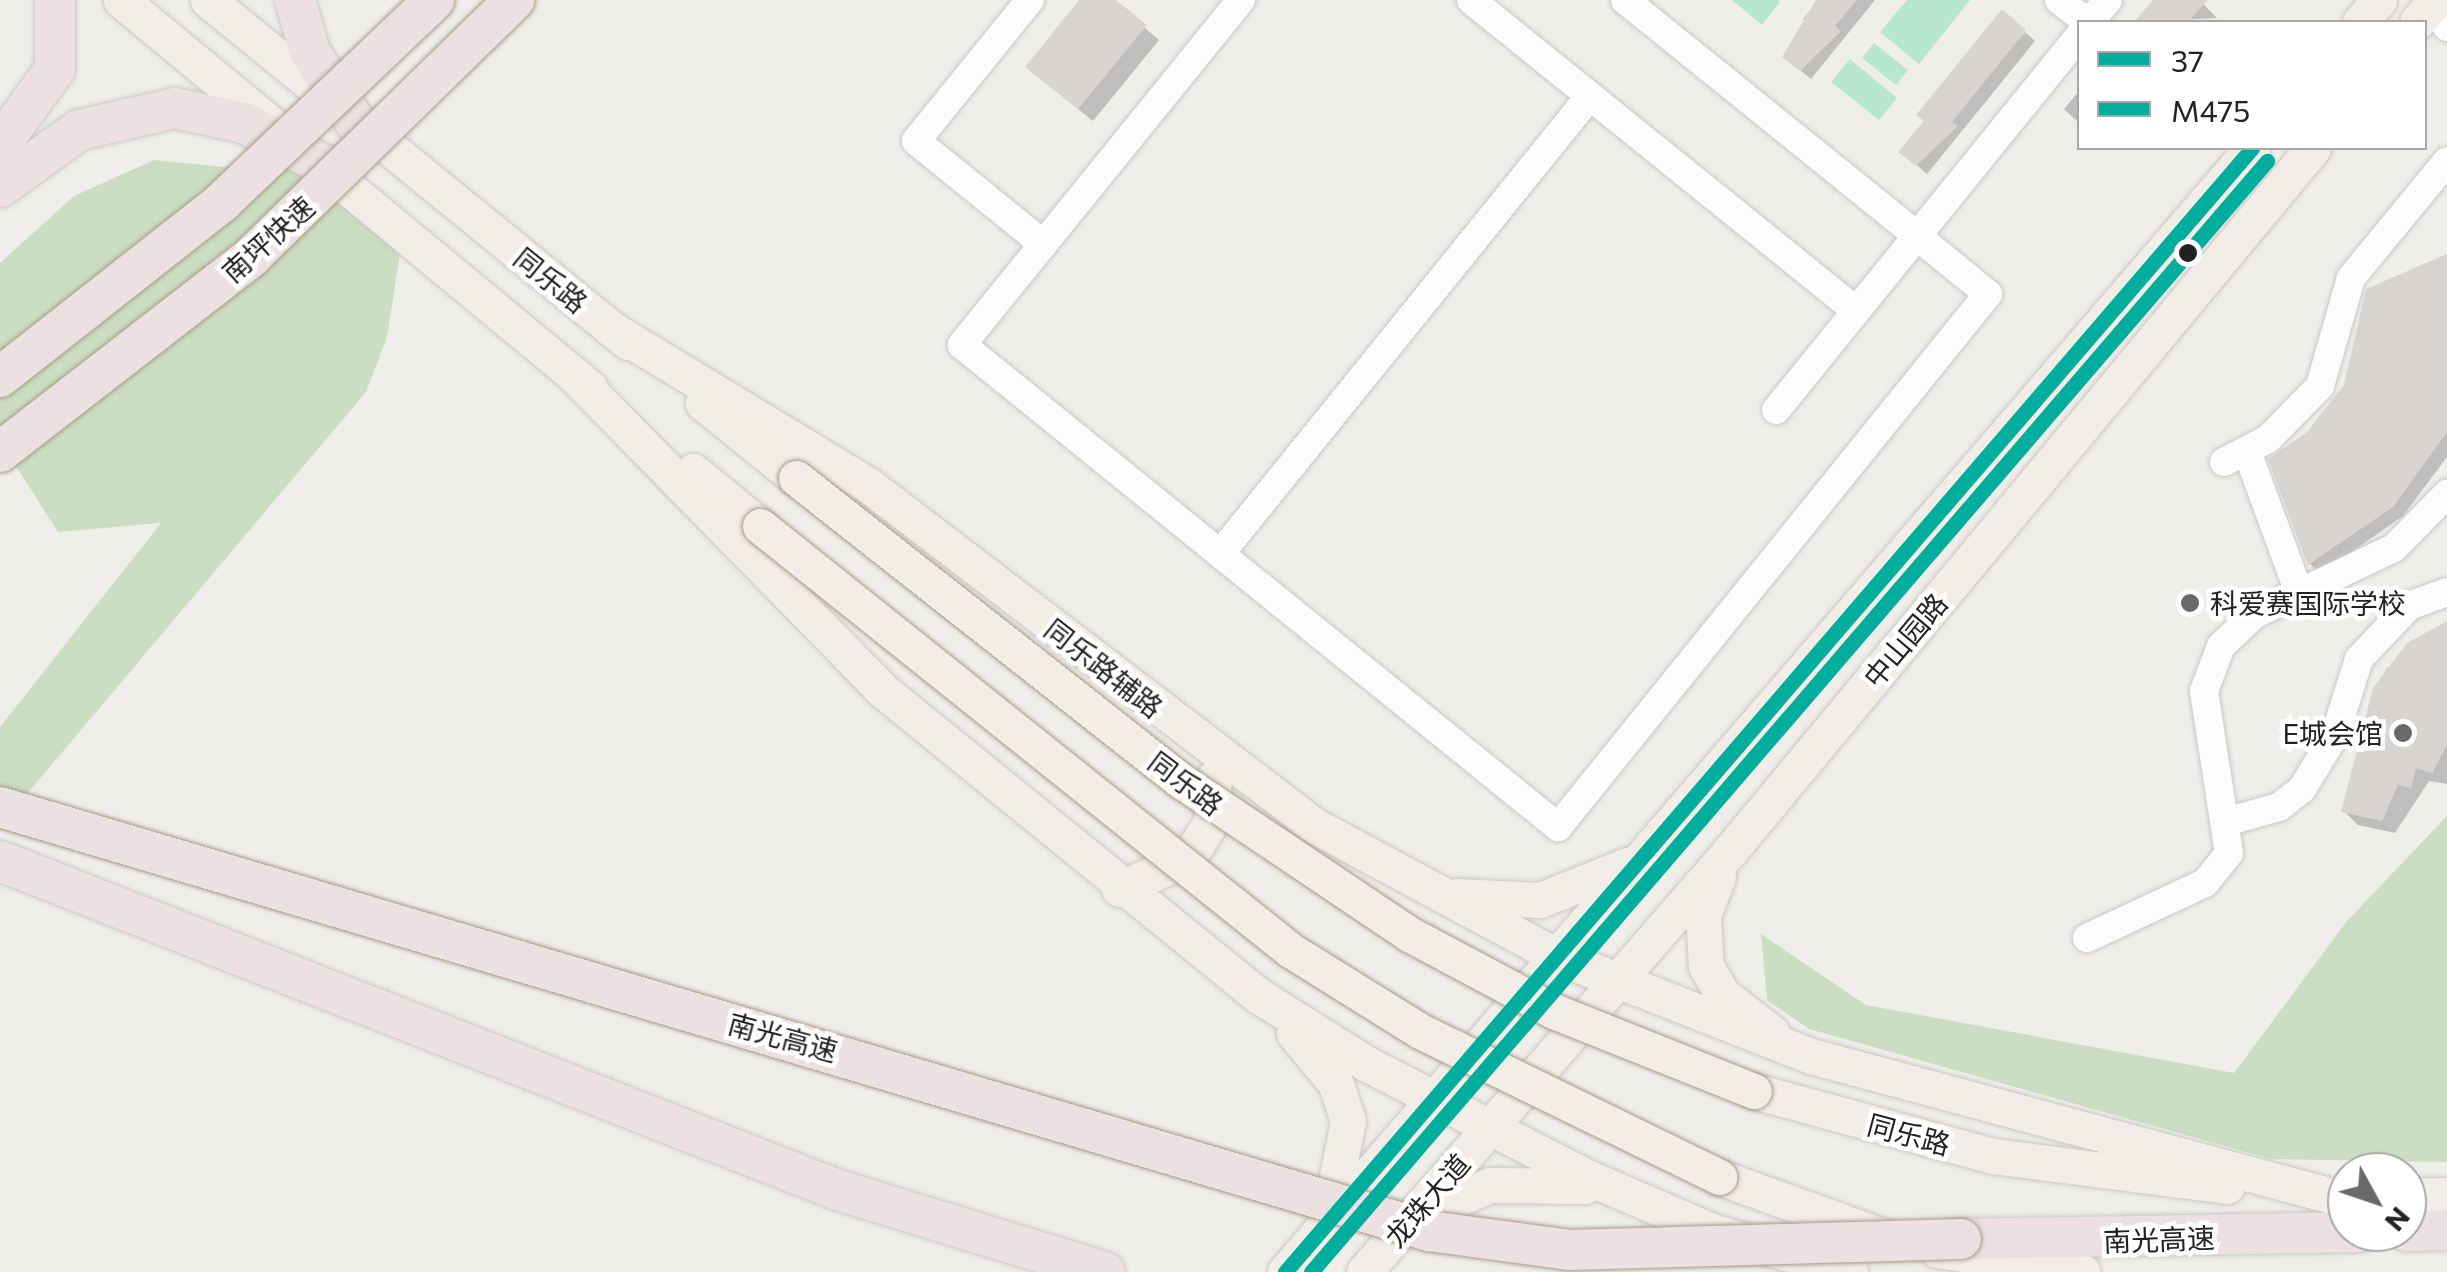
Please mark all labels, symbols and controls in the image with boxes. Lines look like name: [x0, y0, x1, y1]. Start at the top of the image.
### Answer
legend: [2077, 20, 2427, 150]
text: 37: [2171, 41, 2204, 78]
text: M475: [2171, 91, 2250, 128]
street label: 南坪快速: [215, 189, 321, 289]
street label: 同乐路: [508, 241, 594, 319]
unlabelled marker: [2178, 243, 2198, 263]
street label: 中山园路: [1856, 586, 1954, 694]
place label: 科爱赛国际学校: [2210, 586, 2406, 620]
marker: 科爱赛国际学校: [2179, 592, 2201, 614]
street label: 同乐路辅路: [1038, 612, 1170, 724]
place label: E城会馆: [2282, 716, 2383, 750]
marker: E城会馆: [2392, 722, 2414, 744]
street label: 同乐路: [1142, 744, 1230, 822]
street label: 南光高速: [725, 1006, 841, 1068]
street label: 同乐路: [1864, 1107, 1954, 1161]
street label: 龙珠大道: [1378, 1147, 1476, 1253]
north arrow: [2327, 1152, 2427, 1252]
text: N: [2379, 1201, 2418, 1239]
street label: 南光高速: [2102, 1220, 2216, 1258]

